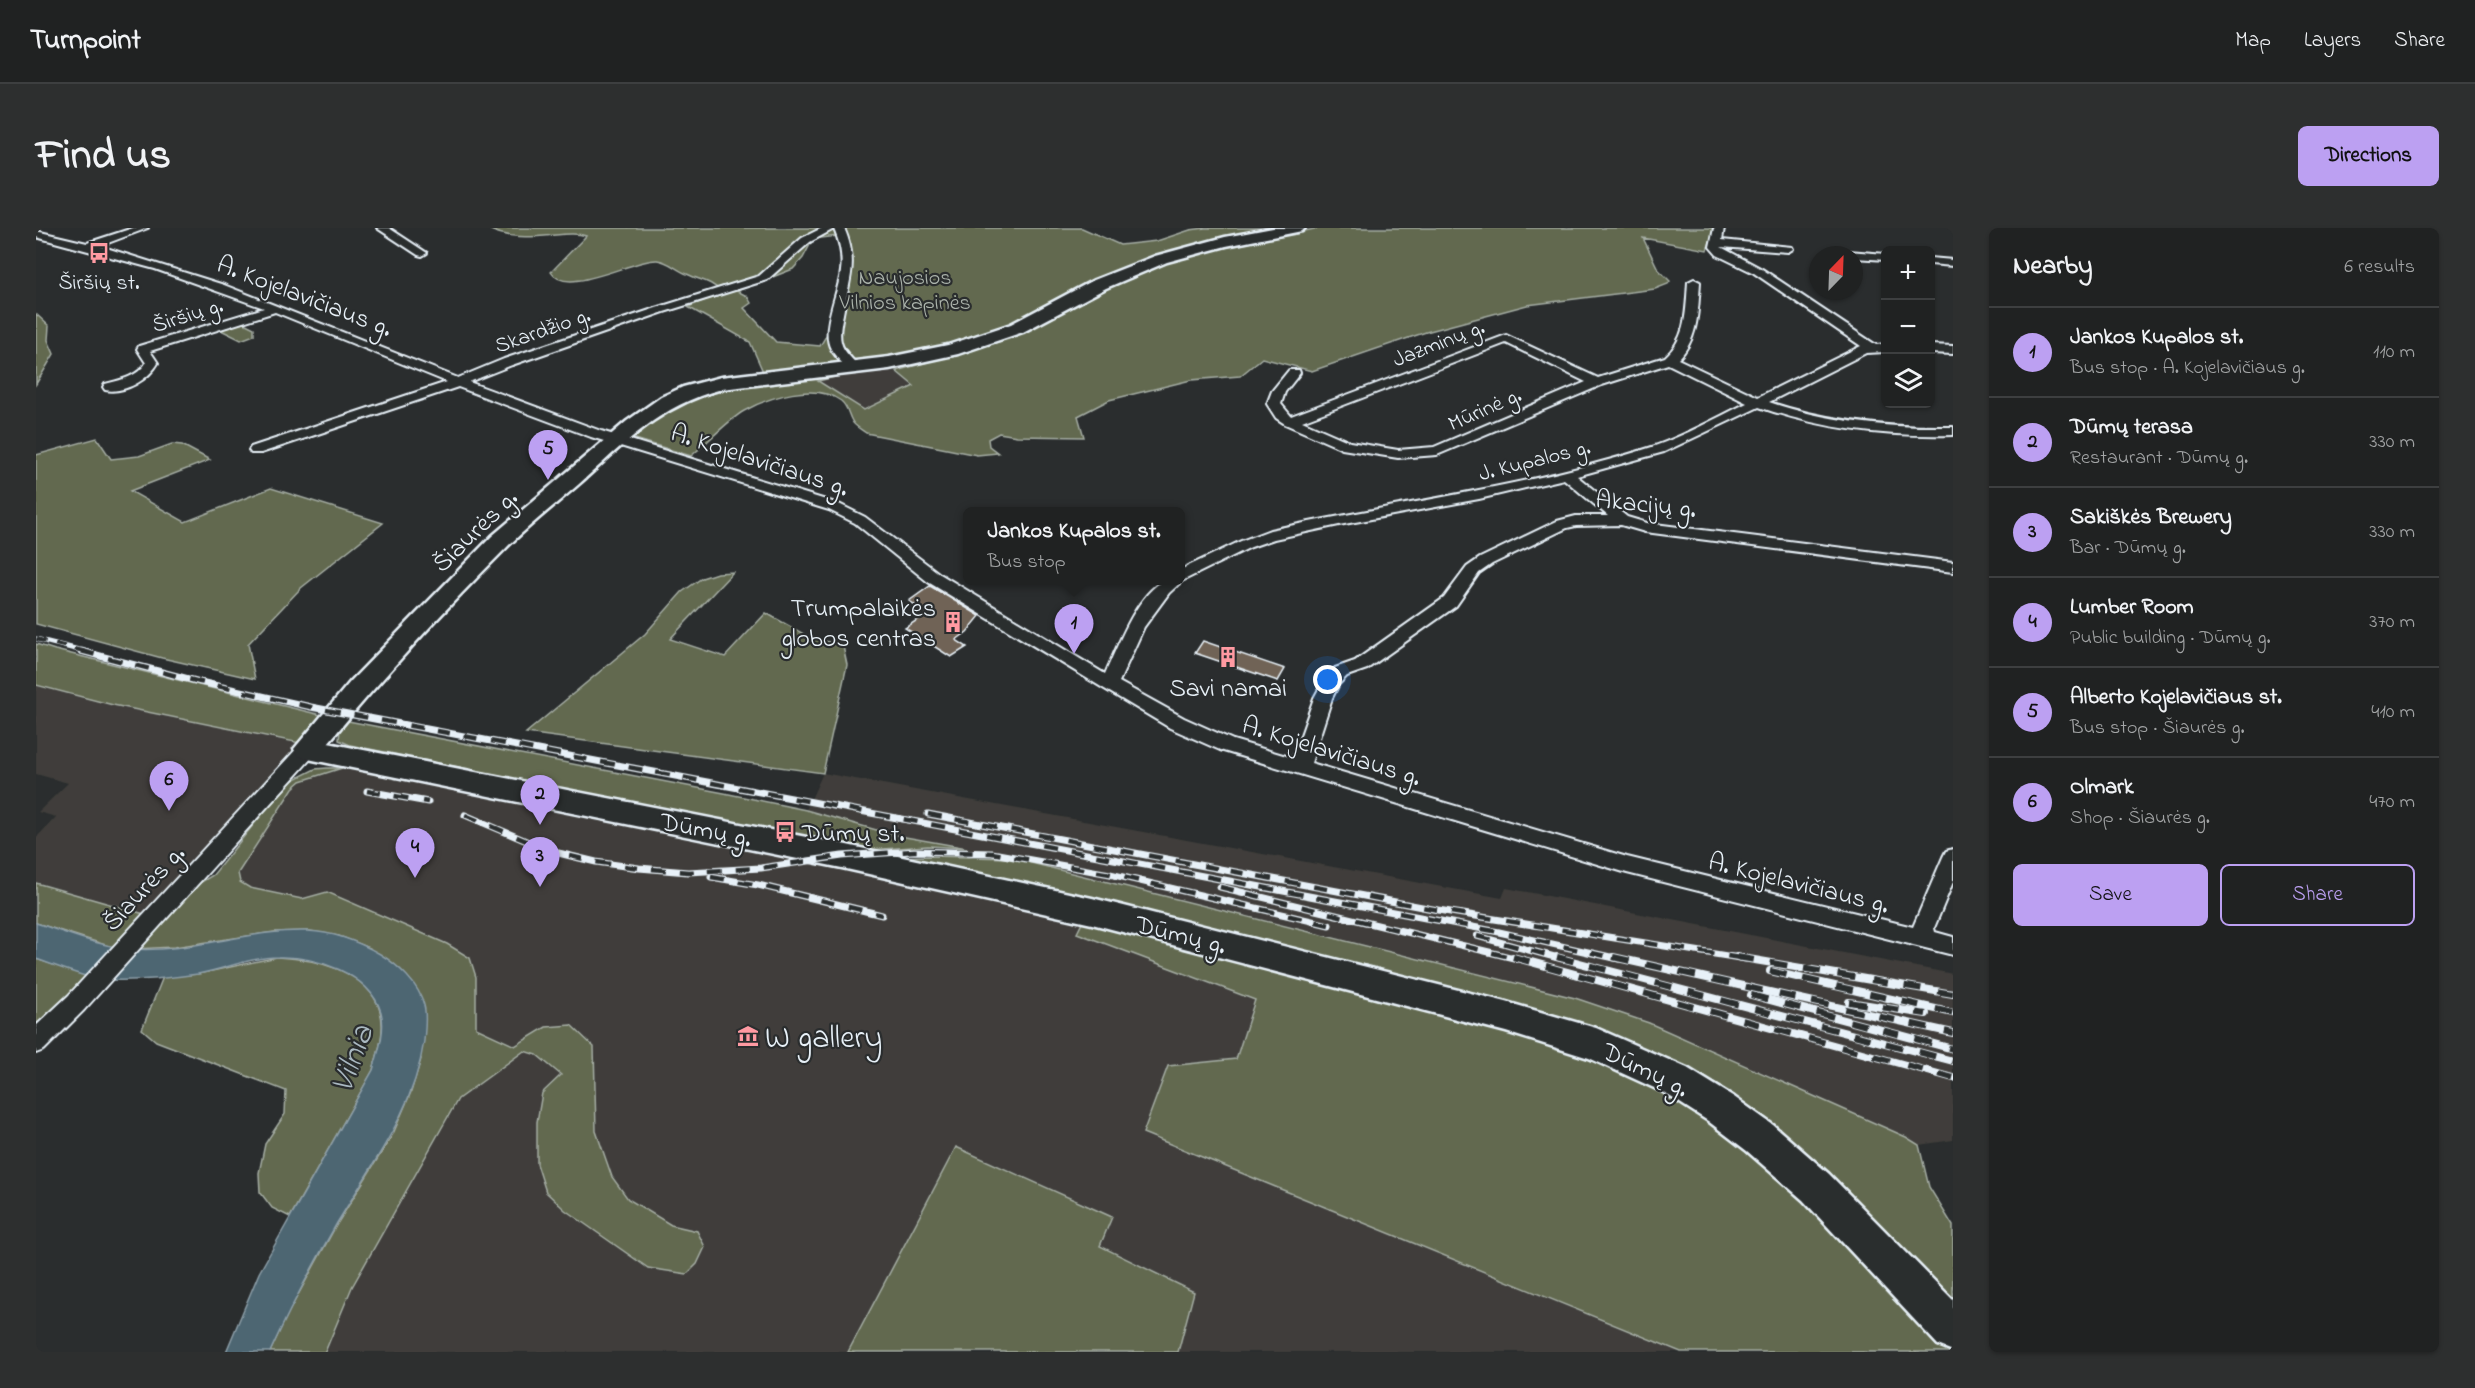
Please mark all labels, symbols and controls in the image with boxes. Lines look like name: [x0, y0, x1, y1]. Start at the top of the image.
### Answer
text: Turnpoint: [30, 21, 141, 62]
text: Map: [2235, 26, 2271, 56]
text: Layers: [2304, 26, 2361, 56]
text: Share: [2394, 26, 2445, 56]
text: Find us: [36, 126, 171, 187]
button: Directions: [2298, 126, 2439, 186]
bus stop icon: Širšių st.: [87, 241, 111, 265]
north arrow: [1809, 246, 1863, 300]
map controls: [1881, 246, 1935, 408]
button: +: [1881, 246, 1935, 300]
street label: A. Kojelavičiaus g.: [211, 247, 397, 349]
text: Nearby: [2013, 248, 2092, 286]
text: 6 results: [2344, 253, 2415, 282]
park label: Naujosios Vilnios kapinės: [838, 263, 971, 320]
place label: Širšių st.: [58, 268, 140, 300]
street label: Širšių g.: [149, 291, 227, 344]
button: −: [1881, 300, 1935, 354]
street label: Skardžio g.: [491, 301, 595, 364]
street label: Jazminų g.: [1388, 313, 1490, 378]
text: Jankos Kupalos st.: [2070, 322, 2243, 354]
text: 1: [2029, 338, 2036, 367]
text: 110 m: [2373, 338, 2415, 367]
button: layers: [1881, 354, 1935, 408]
text: Bus stop · A. Kojelavičiaus g.: [2070, 354, 2305, 383]
street label: Mūrinė g.: [1443, 380, 1527, 442]
text: Dūmų terasa: [2070, 412, 2193, 444]
street label: A. Kojelavičiaus g.: [665, 415, 853, 509]
text: 2: [2028, 428, 2037, 457]
text: 330 m: [2369, 428, 2415, 457]
pin: 5: [528, 430, 568, 480]
street label: J. Kupalos g.: [1476, 433, 1594, 492]
text: Restaurant · Dūmų g.: [2070, 444, 2248, 473]
street label: Šiaurės g.: [425, 481, 528, 583]
street label: Akacijų g.: [1593, 482, 1698, 530]
text: Sakiškės Brewery: [2070, 502, 2232, 534]
popup: [963, 507, 1185, 585]
text: Jankos Kupalos st.: [987, 516, 1161, 548]
text: 3: [2028, 518, 2037, 547]
text: 330 m: [2369, 518, 2415, 547]
text: Bar · Dūmų g.: [2070, 534, 2186, 563]
text: Bus stop: [987, 548, 1066, 577]
place label: Trumpalaikės globos centras: [780, 591, 936, 659]
text: Lumber Room: [2070, 592, 2194, 624]
pin: 1: [1054, 604, 1094, 654]
text: 4: [2028, 608, 2037, 637]
text: 370 m: [2369, 608, 2415, 637]
building icon: Trumpalaikės globos centras: [941, 610, 965, 634]
text: Public building · Dūmų g.: [2070, 624, 2270, 653]
building icon: Savi namai: [1216, 645, 1240, 669]
your location: [1313, 665, 1342, 694]
place label: Savi namai: [1169, 671, 1287, 709]
text: Alberto Kojelavičiaus st.: [2070, 682, 2282, 714]
text: 5: [2027, 698, 2038, 727]
text: 410 m: [2371, 698, 2415, 727]
street label: A. Kojelavičiaus g.: [1237, 708, 1425, 798]
text: Bus stop · Šiaurės g.: [2070, 714, 2245, 743]
pin: 6: [150, 762, 188, 811]
text: Olmark: [2070, 772, 2134, 804]
pin: 2: [520, 776, 560, 825]
text: 6: [2028, 788, 2037, 817]
text: 470 m: [2369, 788, 2415, 817]
street label: Dūmų g.: [655, 804, 754, 859]
text: Shop · Šiaurės g.: [2070, 804, 2210, 833]
place label: Dūmų st.: [801, 816, 905, 854]
bus stop icon: Dūmų st.: [773, 820, 797, 844]
pin: 4: [396, 828, 434, 878]
street label: Šiaurės g.: [95, 837, 195, 941]
pin: 3: [520, 838, 560, 887]
street label: A. Kojelavičiaus g.: [1704, 844, 1893, 926]
button: Save: [2013, 864, 2208, 926]
button: Share: [2220, 864, 2415, 926]
street label: Dūmų g.: [1130, 907, 1230, 967]
place label: W gallery: [765, 1016, 882, 1063]
water label: Vilnia: [319, 1018, 388, 1100]
museum icon: W gallery: [736, 1024, 760, 1048]
street label: Dūmų g.: [1594, 1034, 1695, 1109]

